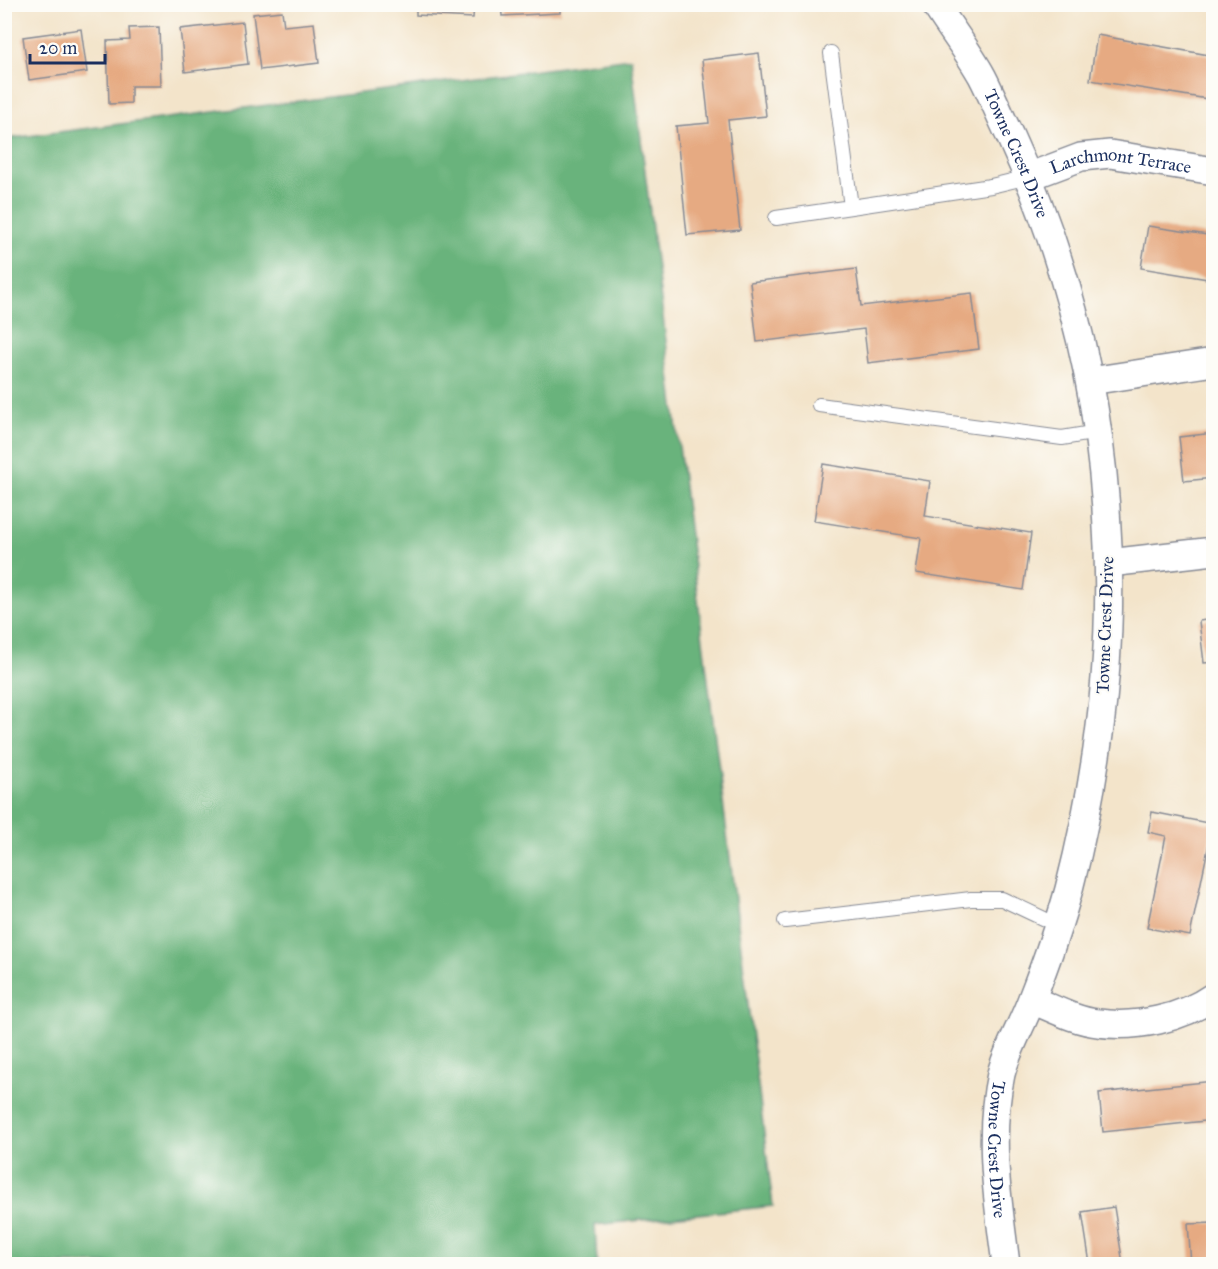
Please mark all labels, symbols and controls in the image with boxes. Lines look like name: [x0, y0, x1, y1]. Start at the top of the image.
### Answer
scale bar: [30, 27, 105, 65]
text: 20 m: [39, 37, 77, 59]
street label: Towne Crest Drive: [979, 86, 1054, 221]
street label: Larchmont Terrace: [1047, 143, 1193, 179]
street label: Towne Crest Drive: [1092, 556, 1118, 694]
street label: Towne Crest Drive: [983, 1079, 1011, 1219]

